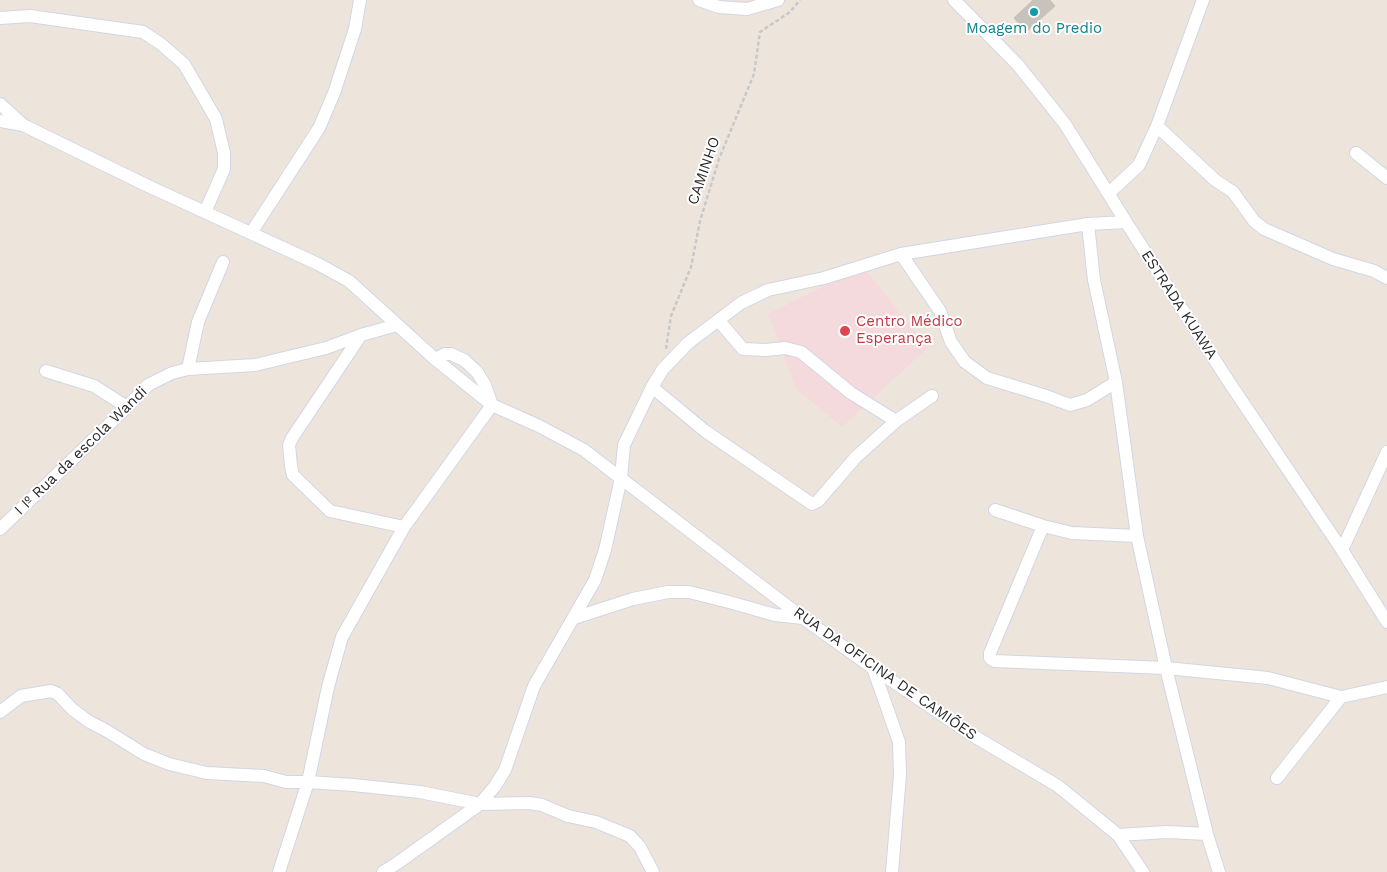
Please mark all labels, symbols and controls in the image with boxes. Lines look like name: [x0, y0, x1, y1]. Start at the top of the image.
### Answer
marker: Moagem do Predio: [1028, 6, 1040, 18]
place label: Moagem do Predio: [966, 20, 1102, 38]
street label: CAMINHO: [684, 135, 724, 207]
street label: ESTRADA KUAWA: [1137, 247, 1221, 363]
place label: Centro Médico Esperança: [856, 313, 963, 348]
marker: Centro Médico Esperança: [838, 324, 852, 338]
street label: I Iº Rua da escola Wandi: [11, 383, 151, 519]
street label: RUA DA OFICINA DE CAMIÕES: [790, 604, 980, 744]

